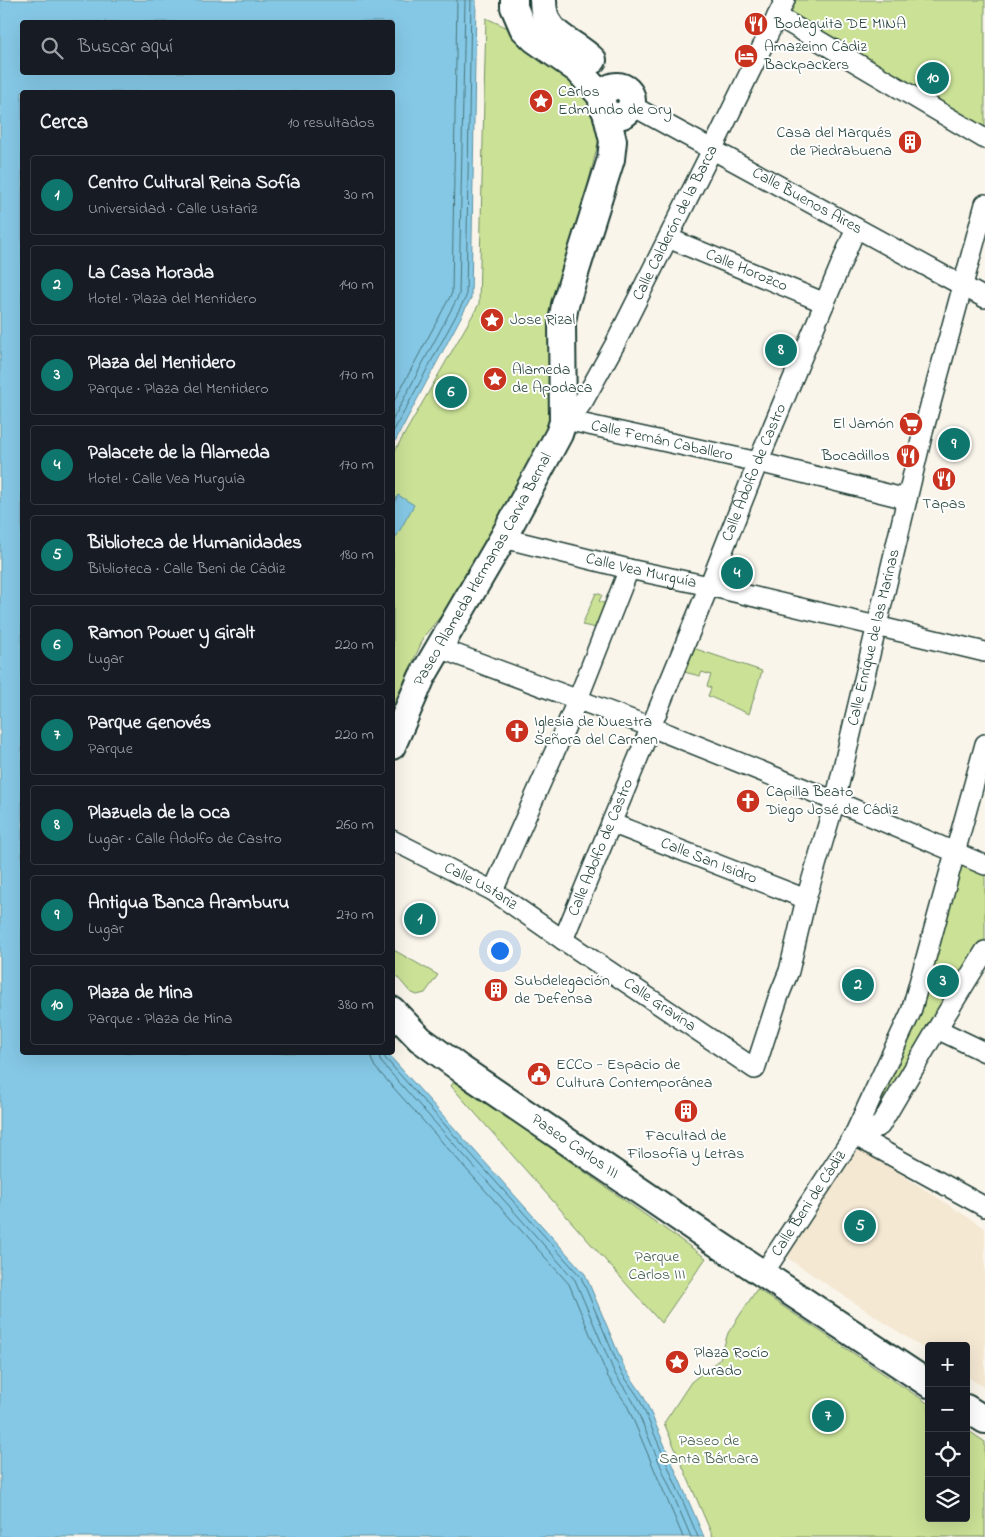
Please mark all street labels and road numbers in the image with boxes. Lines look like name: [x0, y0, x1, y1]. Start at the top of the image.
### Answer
street label: Calle Calderón de la Barca: [627, 141, 725, 305]
street label: Calle Buenos Aires: [747, 161, 867, 241]
street label: Calle Horozco: [702, 243, 791, 298]
street label: Calle Adolfo de Castro: [716, 400, 793, 545]
street label: Calle Fernán Caballero: [589, 414, 735, 468]
street label: Paseo Alameda Hermanas Carvia Bernal: [408, 448, 559, 690]
street label: Calle Vea Murguía: [583, 547, 699, 595]
street label: Calle Enrique de las Marinas: [841, 547, 907, 728]
street label: Calle Adolfo de Castro: [562, 775, 640, 920]
street label: Calle San Isidro: [657, 831, 761, 891]
street label: Calle Ustariz: [440, 856, 522, 917]
street label: Calle Gravina: [618, 972, 701, 1038]
street label: Paseo Carlos III: [526, 1108, 624, 1185]
street label: Calle Beni de Cádiz: [765, 1146, 853, 1262]

